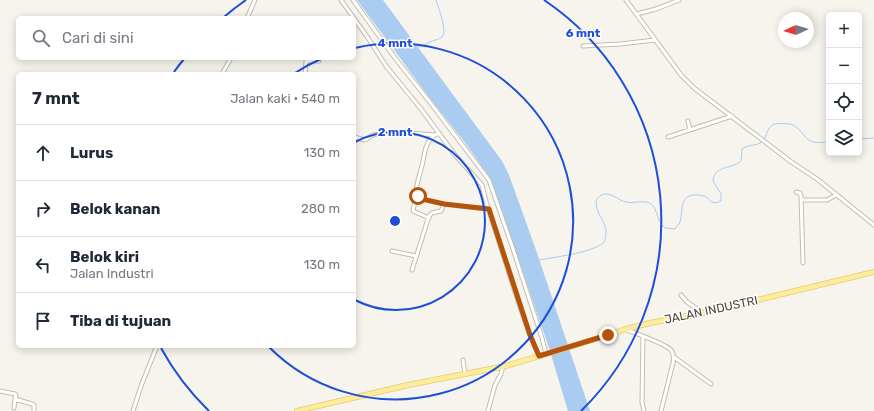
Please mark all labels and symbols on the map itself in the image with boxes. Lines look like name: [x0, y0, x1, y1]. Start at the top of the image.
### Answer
north arrow: [778, 12, 814, 48]
text: 6 mnt: [566, 26, 601, 40]
text: 4 mnt: [378, 36, 413, 50]
text: 2 mnt: [378, 125, 413, 139]
route start: [409, 187, 427, 205]
centre of rings: [388, 214, 402, 228]
street label: JALAN INDUSTRI: [663, 293, 759, 327]
route end: [599, 326, 617, 344]

